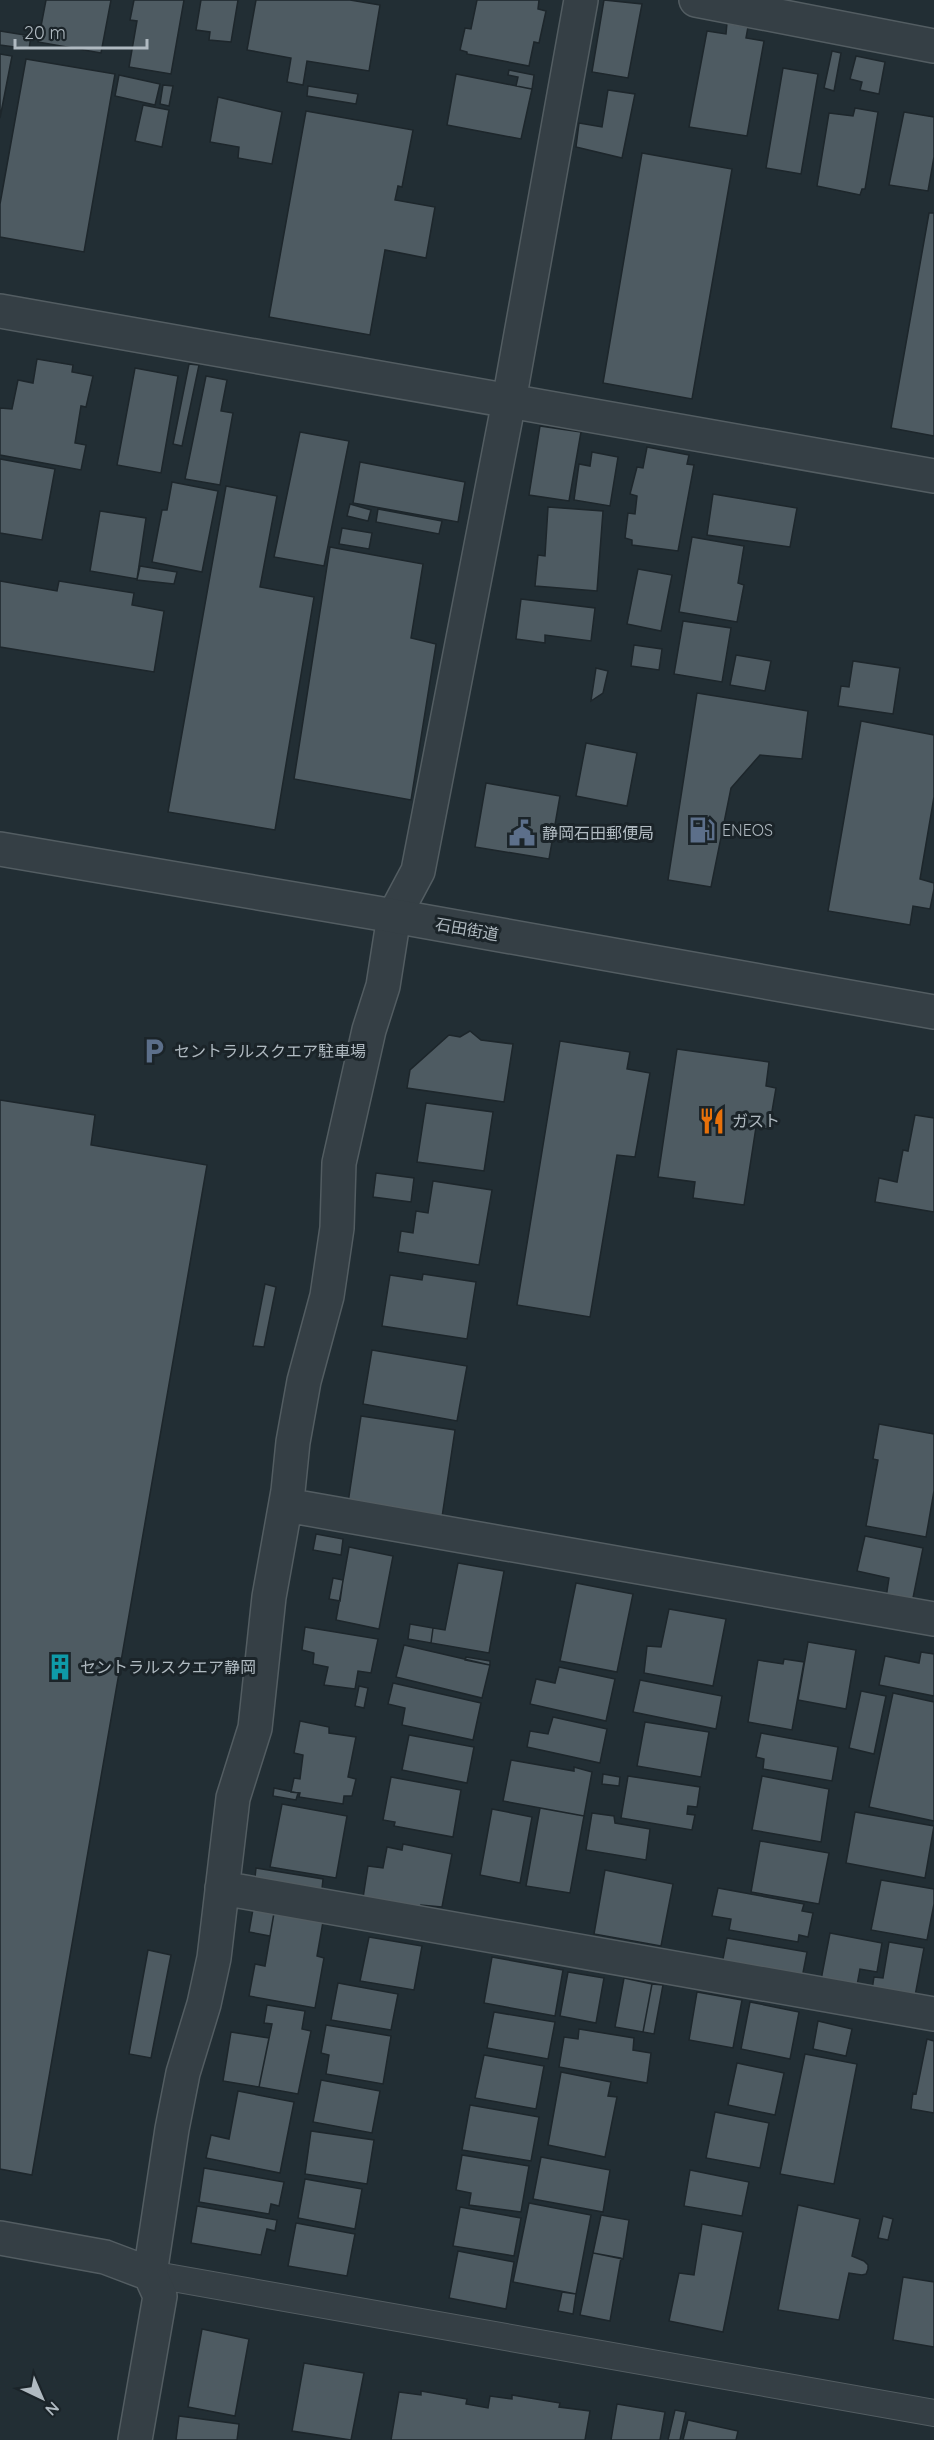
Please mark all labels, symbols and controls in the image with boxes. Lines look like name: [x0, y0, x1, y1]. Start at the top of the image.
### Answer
scale bar: [15, 12, 147, 50]
text: 20 m: [24, 21, 66, 44]
fuel station icon: ENEOS: [687, 815, 717, 845]
public building icon: 静岡石田郵便局: [507, 818, 537, 848]
place label: ENEOS: [722, 820, 773, 840]
place label: 静岡石田郵便局: [542, 823, 654, 843]
street label: 石田街道: [434, 914, 500, 944]
parking icon: セントラルスクエア駐車場: [139, 1036, 169, 1066]
place label: セントラルスクエア駐車場: [174, 1041, 366, 1061]
restaurant icon: ガスト: [697, 1106, 727, 1136]
place label: ガスト: [732, 1111, 780, 1131]
building icon: セントラルスクエア静岡: [45, 1652, 75, 1682]
place label: セントラルスクエア静岡: [80, 1657, 256, 1677]
north arrow: [12, 2368, 72, 2428]
text: N: [41, 2398, 64, 2420]

